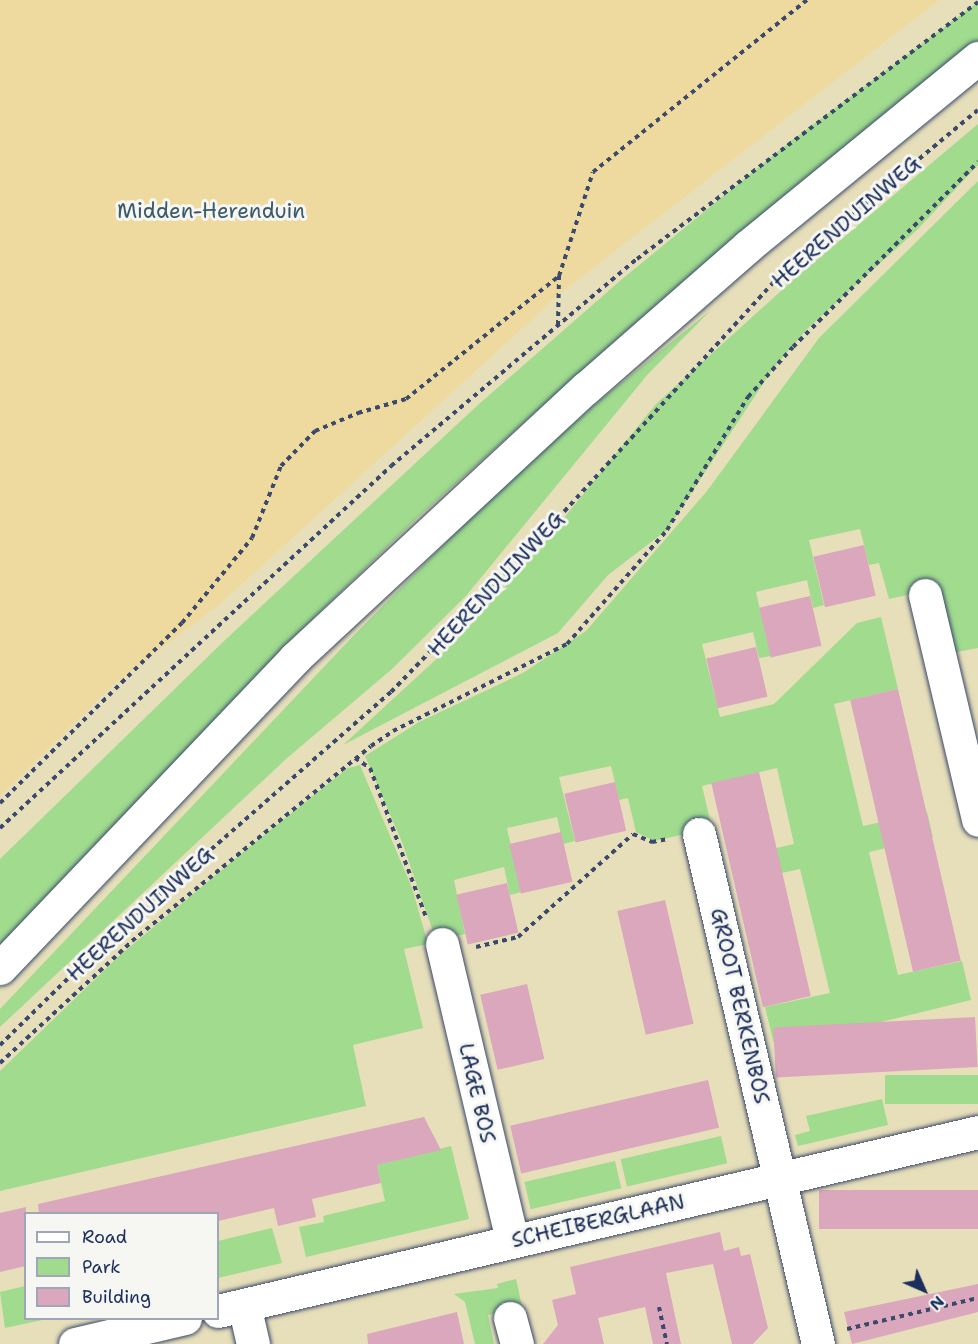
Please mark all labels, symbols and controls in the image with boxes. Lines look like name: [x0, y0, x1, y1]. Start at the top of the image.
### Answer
street label: HEERENDUINWEG: [767, 151, 925, 293]
park label: Midden-Herenduin: [117, 198, 305, 224]
street label: HEERENDUINWEG: [423, 507, 569, 661]
street label: HEERENDUINWEG: [62, 842, 218, 986]
street label: GROOT BERKENBOS: [705, 906, 775, 1106]
street label: LAGE BOS: [453, 1041, 501, 1145]
street label: SCHEIBERGLAAN: [509, 1189, 687, 1253]
legend: [24, 1212, 219, 1320]
text: Road: [82, 1225, 127, 1249]
text: Park: [82, 1255, 121, 1279]
north arrow: [894, 1260, 954, 1320]
text: Building: [82, 1285, 151, 1309]
text: N: [925, 1291, 949, 1315]

